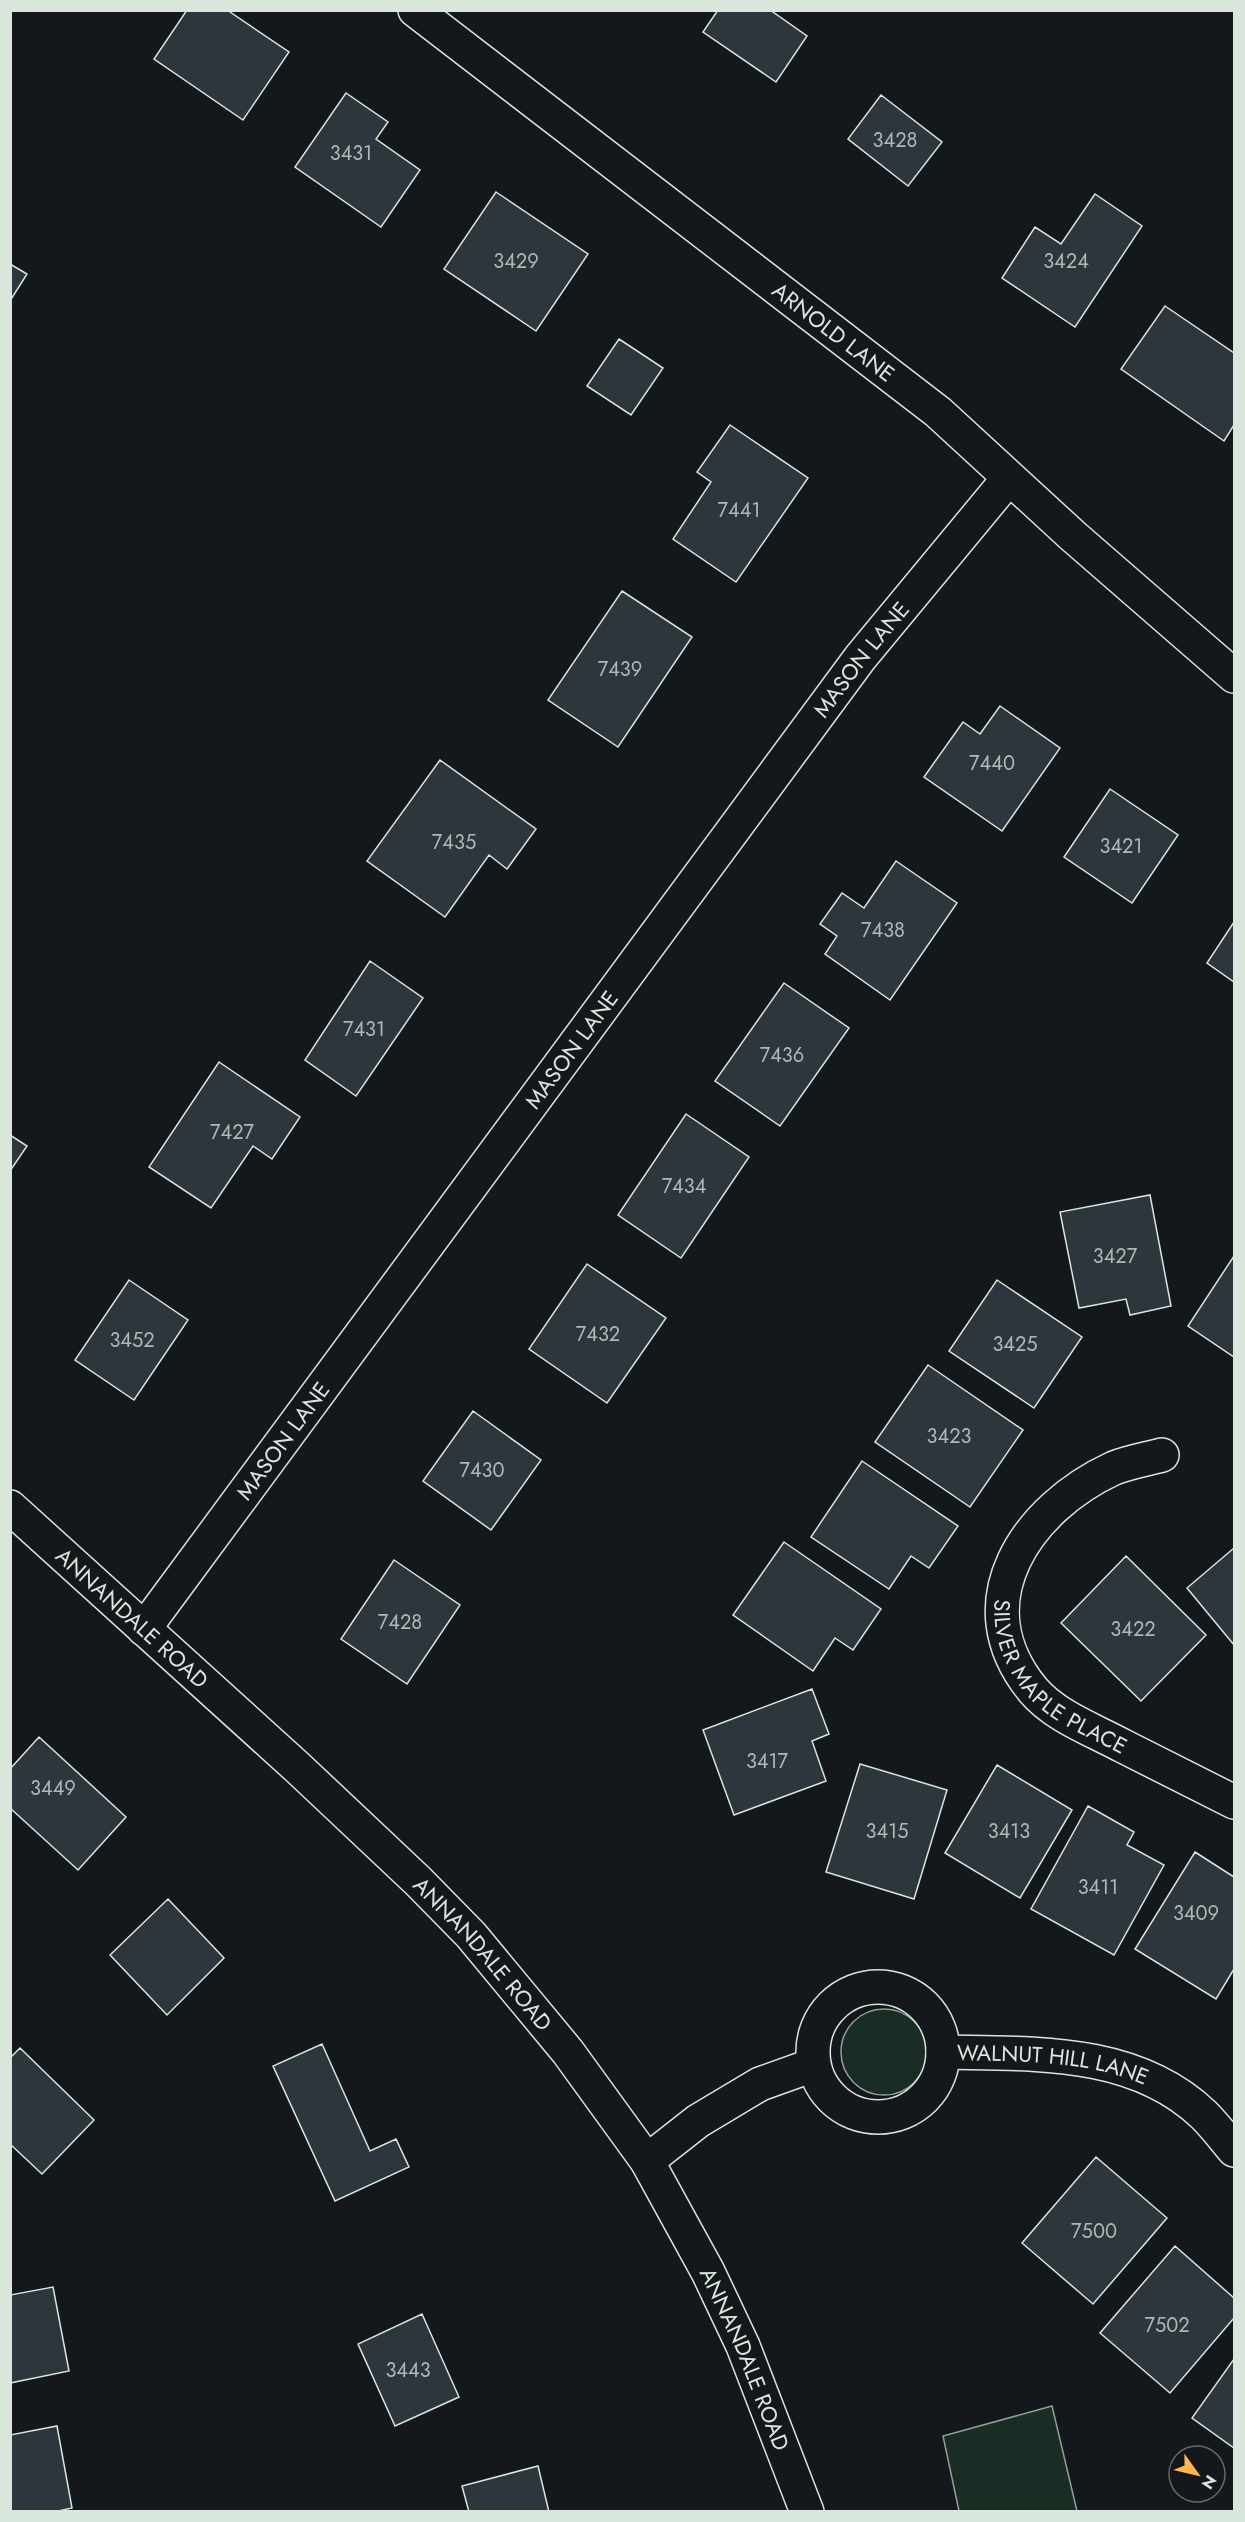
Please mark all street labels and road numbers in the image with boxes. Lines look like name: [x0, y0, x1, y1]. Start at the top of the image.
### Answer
street label: ARNOLD LANE: [766, 274, 902, 389]
street label: MASON LANE: [805, 594, 917, 724]
street label: MASON LANE: [517, 984, 626, 1115]
street label: MASON LANE: [229, 1375, 337, 1506]
street label: ANNANDALE ROAD: [49, 1540, 216, 1696]
street label: SILVER MAPLE PLACE: [986, 1599, 1133, 1762]
street label: ANNANDALE ROAD: [406, 1869, 560, 2038]
street label: WALNUT HILL LANE: [957, 2036, 1154, 2093]
street label: ANNANDALE ROAD: [692, 2262, 798, 2455]

